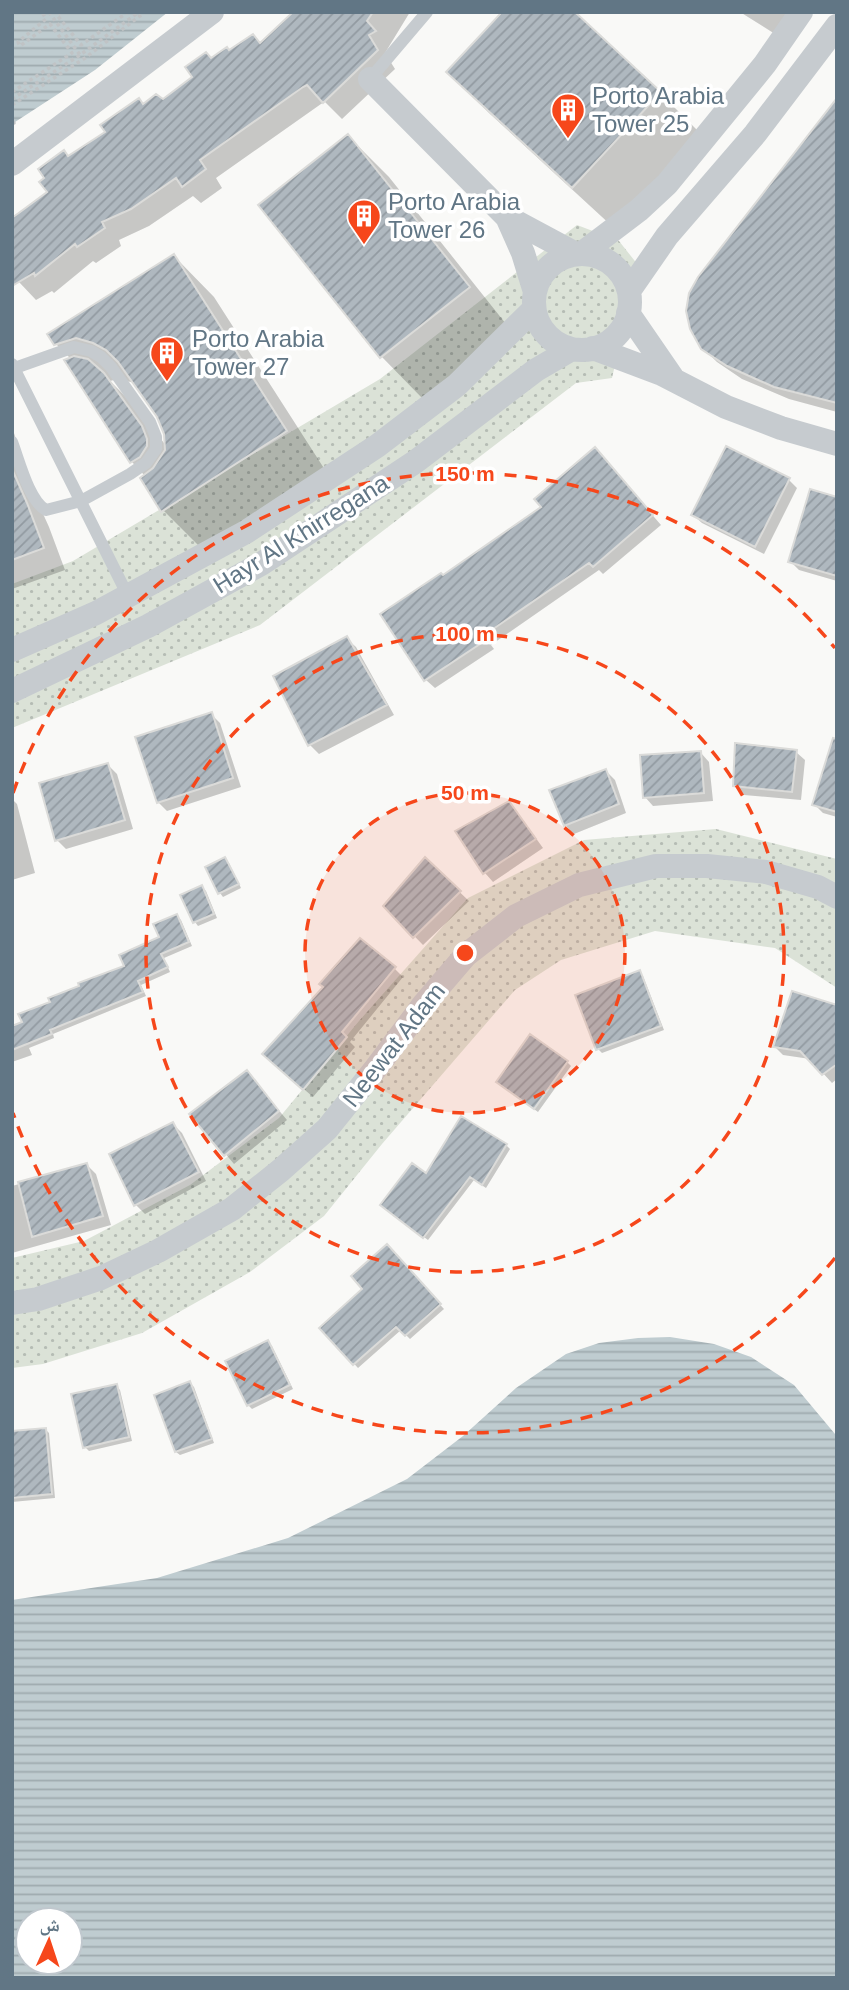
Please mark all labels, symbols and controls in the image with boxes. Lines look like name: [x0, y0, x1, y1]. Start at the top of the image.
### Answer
place label: Porto Arabia Tower 25: [592, 82, 725, 137]
building icon: Porto Arabia Tower 25: [549, 91, 587, 140]
place label: Porto Arabia Tower 26: [388, 188, 521, 243]
building icon: Porto Arabia Tower 26: [345, 197, 383, 246]
place label: Porto Arabia Tower 27: [192, 325, 325, 380]
building icon: Porto Arabia Tower 27: [148, 334, 186, 383]
text: 150 m: [435, 462, 495, 485]
street label: Hayr Al Khirregana: [208, 468, 394, 598]
text: 100 m: [435, 622, 495, 645]
text: 50 m: [441, 781, 489, 804]
centre of rings: [453, 941, 477, 965]
street label: Neewat Adam: [337, 978, 450, 1112]
north arrow: [14, 1906, 84, 1976]
text: ش: [39, 1914, 60, 1937]

